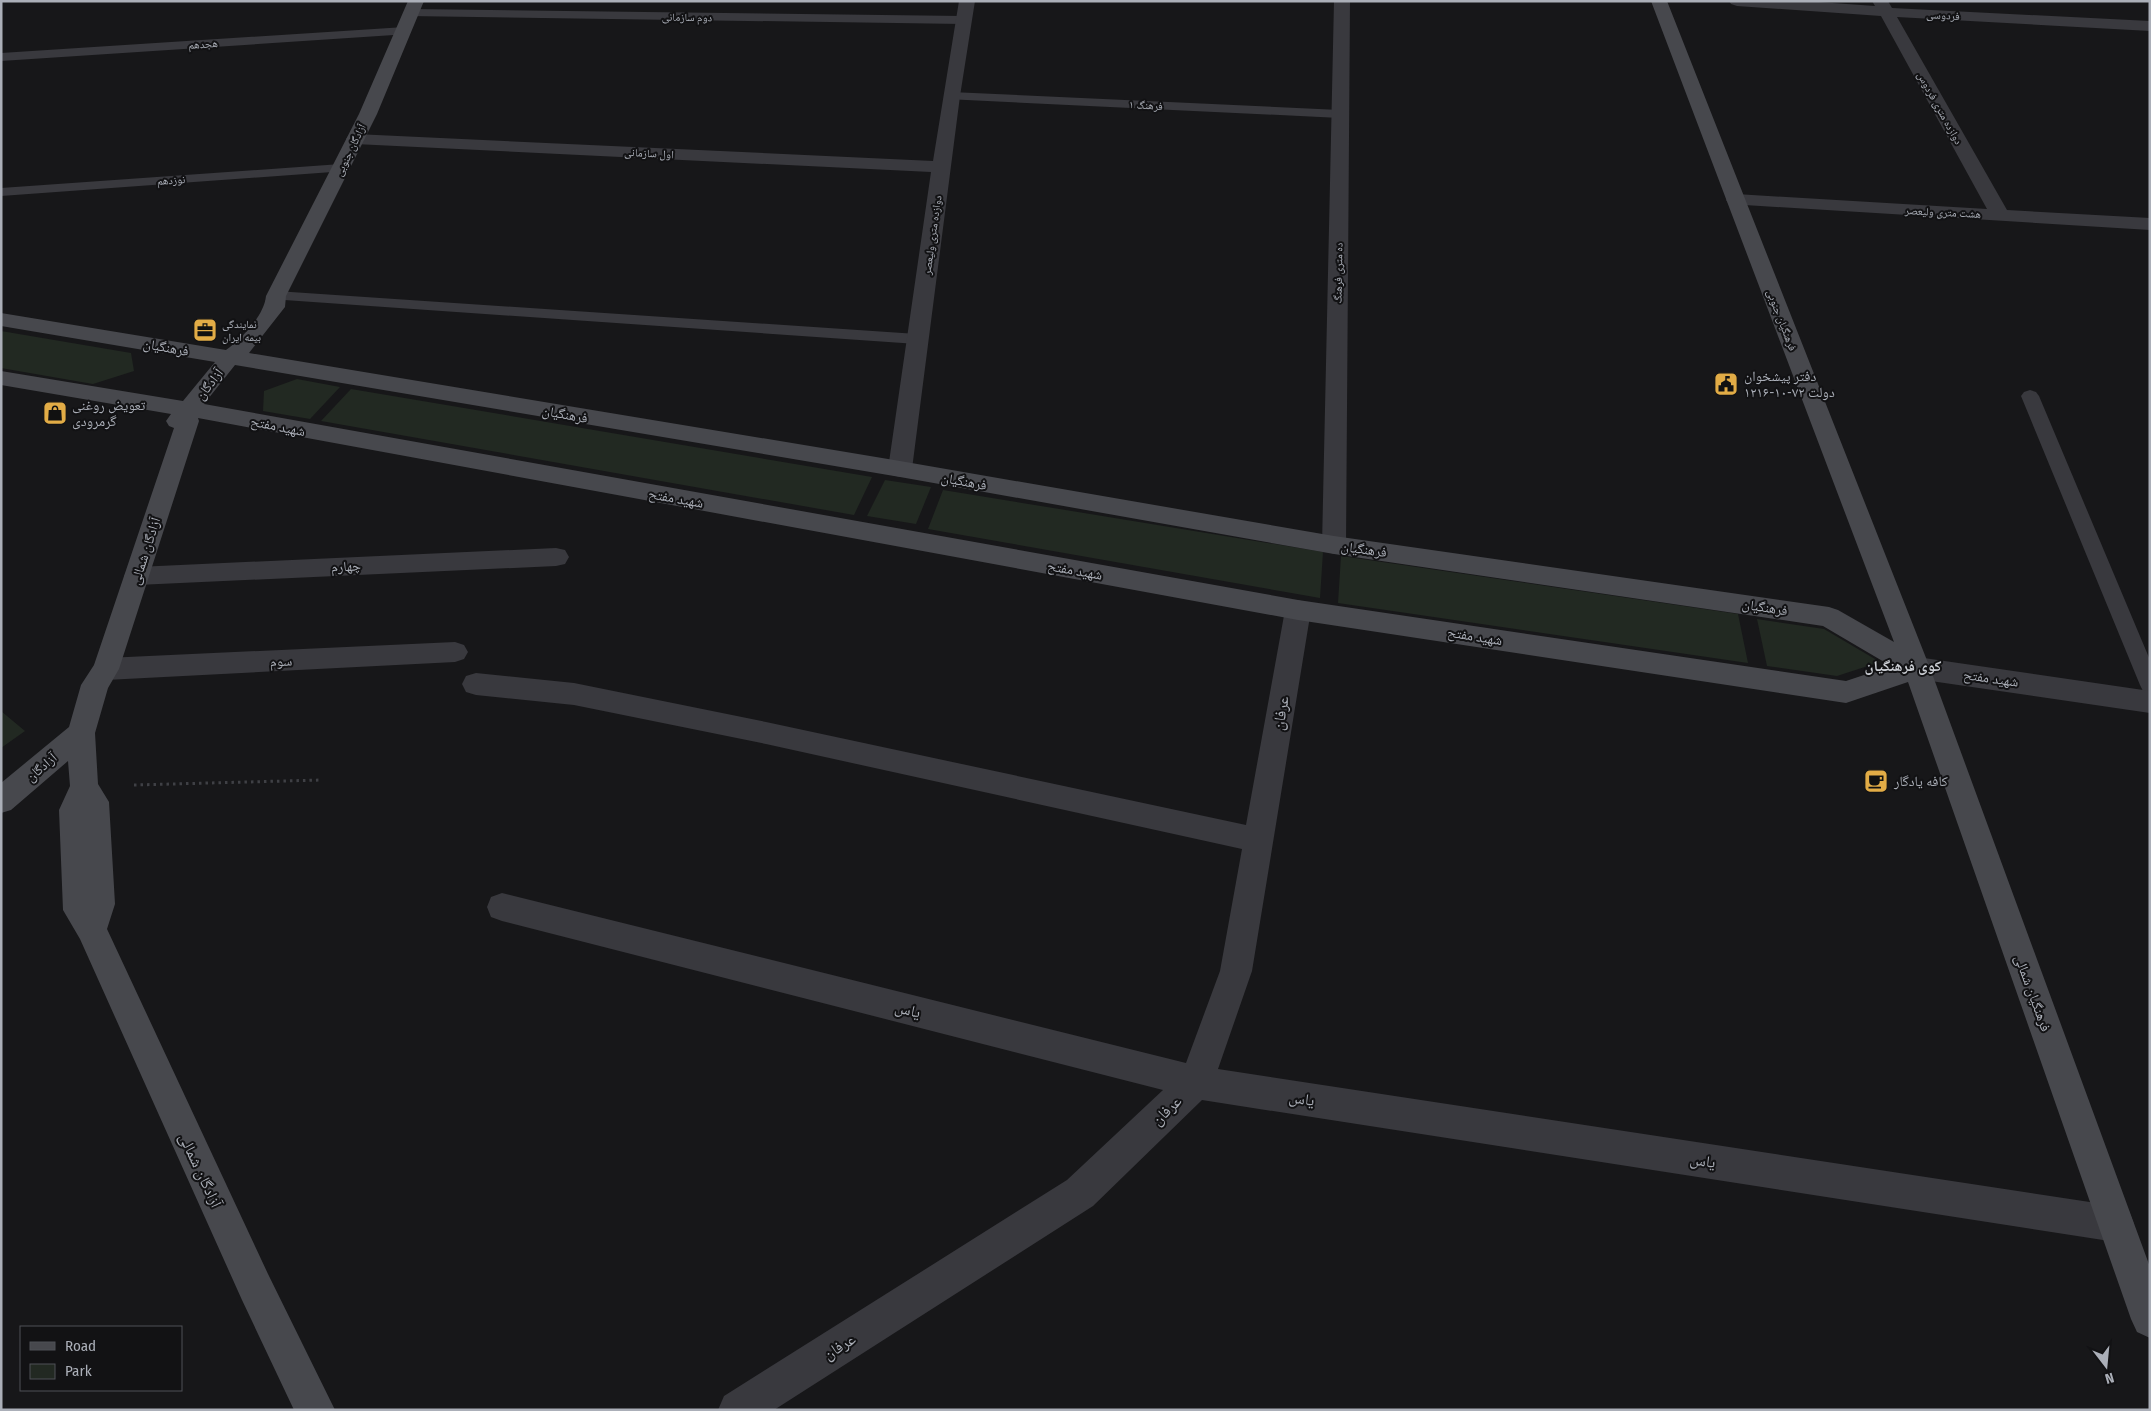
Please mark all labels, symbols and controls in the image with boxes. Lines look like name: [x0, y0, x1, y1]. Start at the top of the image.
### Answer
street label: فردوسی: [1926, 8, 1960, 23]
street label: دوم سازمانی: [662, 11, 713, 24]
street label: هجدهم: [188, 37, 219, 53]
street label: دوازده متری فردوس: [1914, 70, 1965, 147]
street label: فرهنگ ۱: [1129, 98, 1164, 113]
street label: آزادگان جنوبی: [332, 122, 369, 178]
street label: اول سازمانی: [624, 146, 674, 161]
street label: نوزدهم: [156, 173, 186, 189]
street label: دوازده متری ولیعصر: [920, 194, 945, 277]
street label: هشت متری ولیعصر: [1904, 204, 1982, 221]
street label: ده متری فرهنگ: [1331, 242, 1346, 304]
street label: فرهنگیان جنوبی: [1764, 288, 1799, 353]
office icon: نمایندگی بیمه ایران: [192, 317, 218, 343]
place label: نمایندگی بیمه ایران: [222, 318, 261, 344]
street label: فرهنگیان: [142, 335, 190, 360]
street label: آزادگان: [192, 365, 227, 403]
place label: دفتر پیشخوان دولت ۷۲-۱۰-۱۲۱۶: [1744, 368, 1835, 401]
public building icon: دفتر پیشخوان دولت ۷۲-۱۰-۱۲۱۶: [1713, 371, 1739, 397]
place label: تعویض روغنی گرمرودی: [72, 397, 146, 430]
shop icon: تعویض روغنی گرمرودی: [42, 400, 68, 426]
street label: فرهنگیان: [541, 402, 589, 427]
street label: شهید مفتح: [249, 413, 307, 441]
street label: فرهنگیان: [940, 469, 988, 494]
street label: شهید مفتح: [647, 485, 705, 513]
street label: آزادگان شمالی: [127, 515, 164, 587]
street label: فرهنگیان: [1340, 538, 1388, 561]
street label: چهارم: [331, 557, 362, 577]
street label: شهید مفتح: [1046, 557, 1104, 585]
street label: فرهنگیان: [1741, 596, 1789, 620]
street label: شهید مفتح: [1446, 624, 1504, 650]
street label: سوم: [269, 652, 293, 672]
district label: کوی فرهنگیان: [1865, 657, 1942, 675]
street label: شهید مفتح: [1962, 666, 2020, 692]
street label: عرفان: [1268, 694, 1294, 732]
street label: آزادگان: [22, 749, 61, 785]
cafe icon: کافه یادگار: [1863, 768, 1889, 794]
place label: کافه یادگار: [1893, 773, 1948, 790]
street label: فرهنگیان شمالی: [2011, 952, 2054, 1034]
street label: یاس: [893, 997, 923, 1023]
street label: یاس: [1288, 1087, 1316, 1111]
street label: عرفان: [1147, 1091, 1186, 1130]
street label: آزادگان شمالی: [174, 1130, 226, 1212]
street label: یاس: [1689, 1149, 1717, 1173]
legend: [20, 1326, 182, 1391]
street label: عرفان: [820, 1329, 860, 1365]
text: Road: [65, 1337, 96, 1355]
north arrow: [2081, 1341, 2131, 1391]
text: Park: [65, 1362, 92, 1380]
text: N: [2103, 1369, 2116, 1387]

